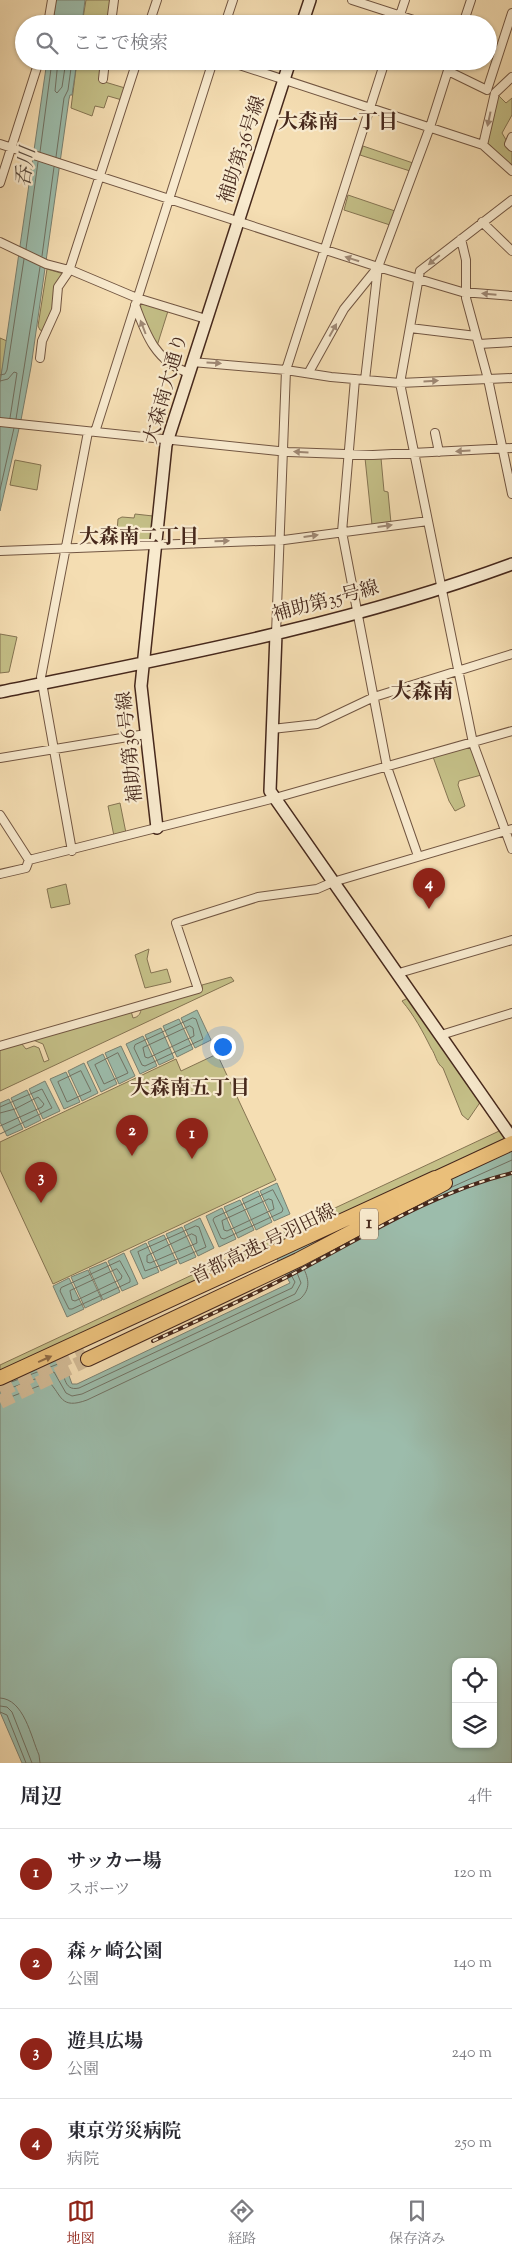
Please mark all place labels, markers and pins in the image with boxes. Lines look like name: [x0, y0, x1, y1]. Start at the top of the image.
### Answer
pin: 4: [413, 868, 445, 909]
pin: 2: [116, 1115, 148, 1156]
pin: 1: [176, 1118, 208, 1159]
pin: 3: [25, 1162, 57, 1203]

